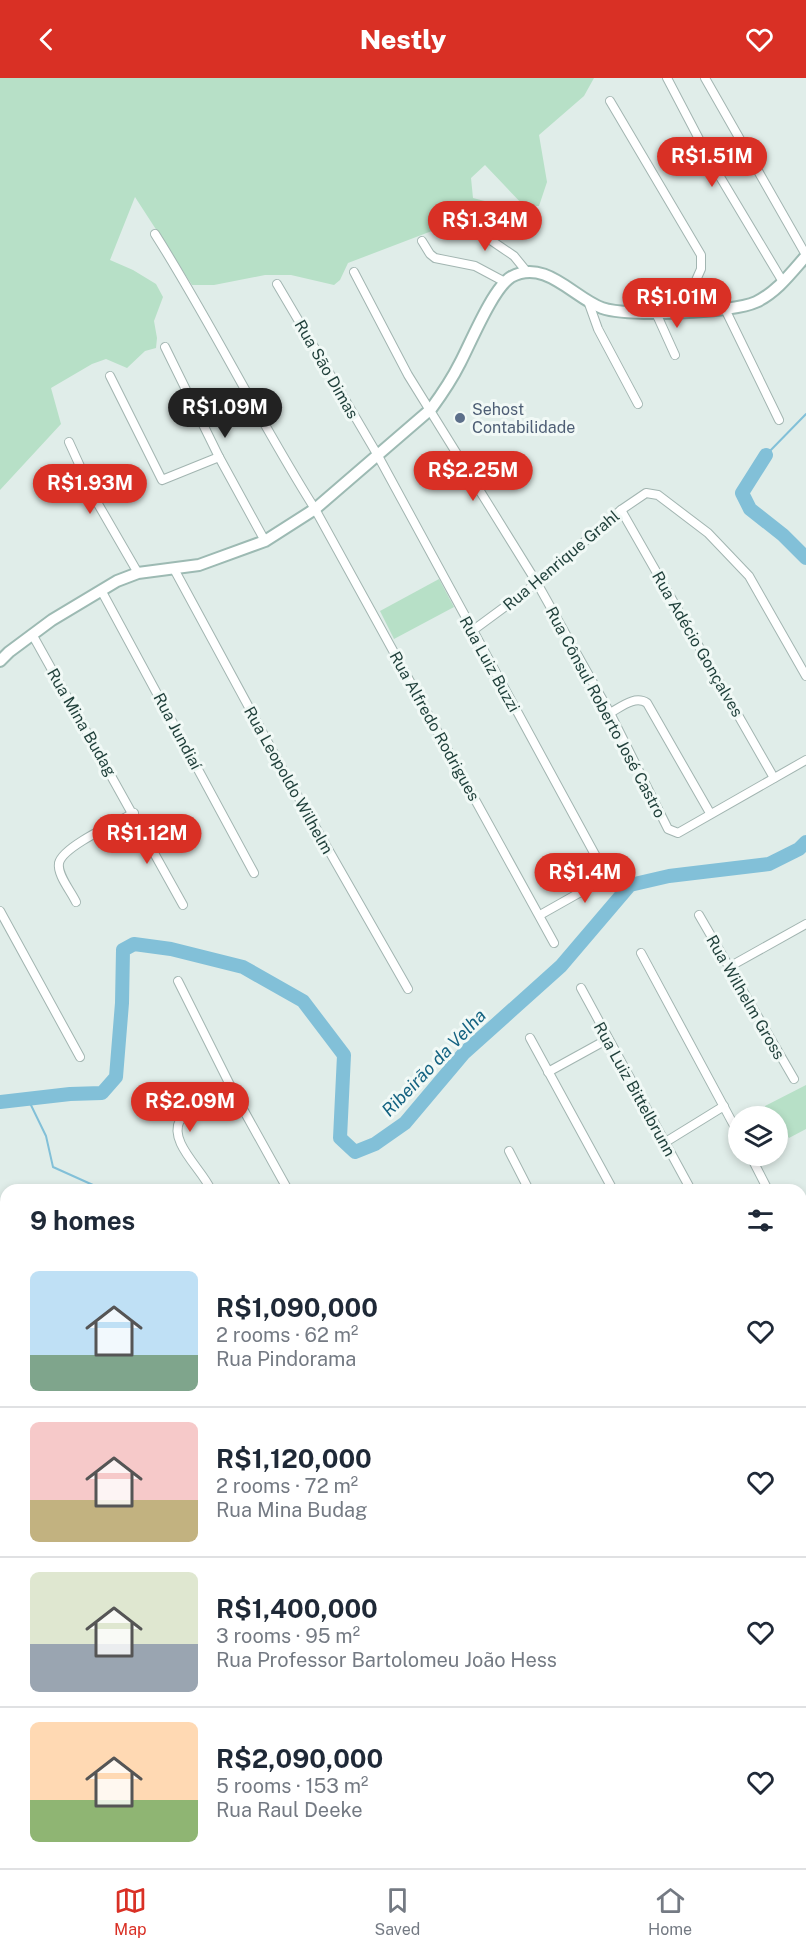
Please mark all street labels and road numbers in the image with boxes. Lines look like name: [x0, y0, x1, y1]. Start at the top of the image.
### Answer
street label: Rua São Dimas: [291, 316, 363, 422]
street label: Rua Henrique Grahl: [499, 506, 623, 614]
street label: Rua Adécio Gonçalves: [648, 568, 747, 720]
street label: Rua Cônsul Roberto José Castro: [542, 603, 669, 821]
street label: Rua Luiz Buzzi: [455, 613, 524, 715]
street label: Rua Alfredo Rodrigues: [386, 648, 484, 804]
street label: Rua Mina Budag: [43, 665, 120, 780]
street label: Rua Jundiaí: [149, 690, 206, 774]
street label: Rua Leopoldo Wilhelm: [240, 703, 337, 857]
street label: Rua Wilhelm Gross: [702, 932, 789, 1063]
street label: Rua Luiz Bittelbrunn: [590, 1019, 679, 1160]

